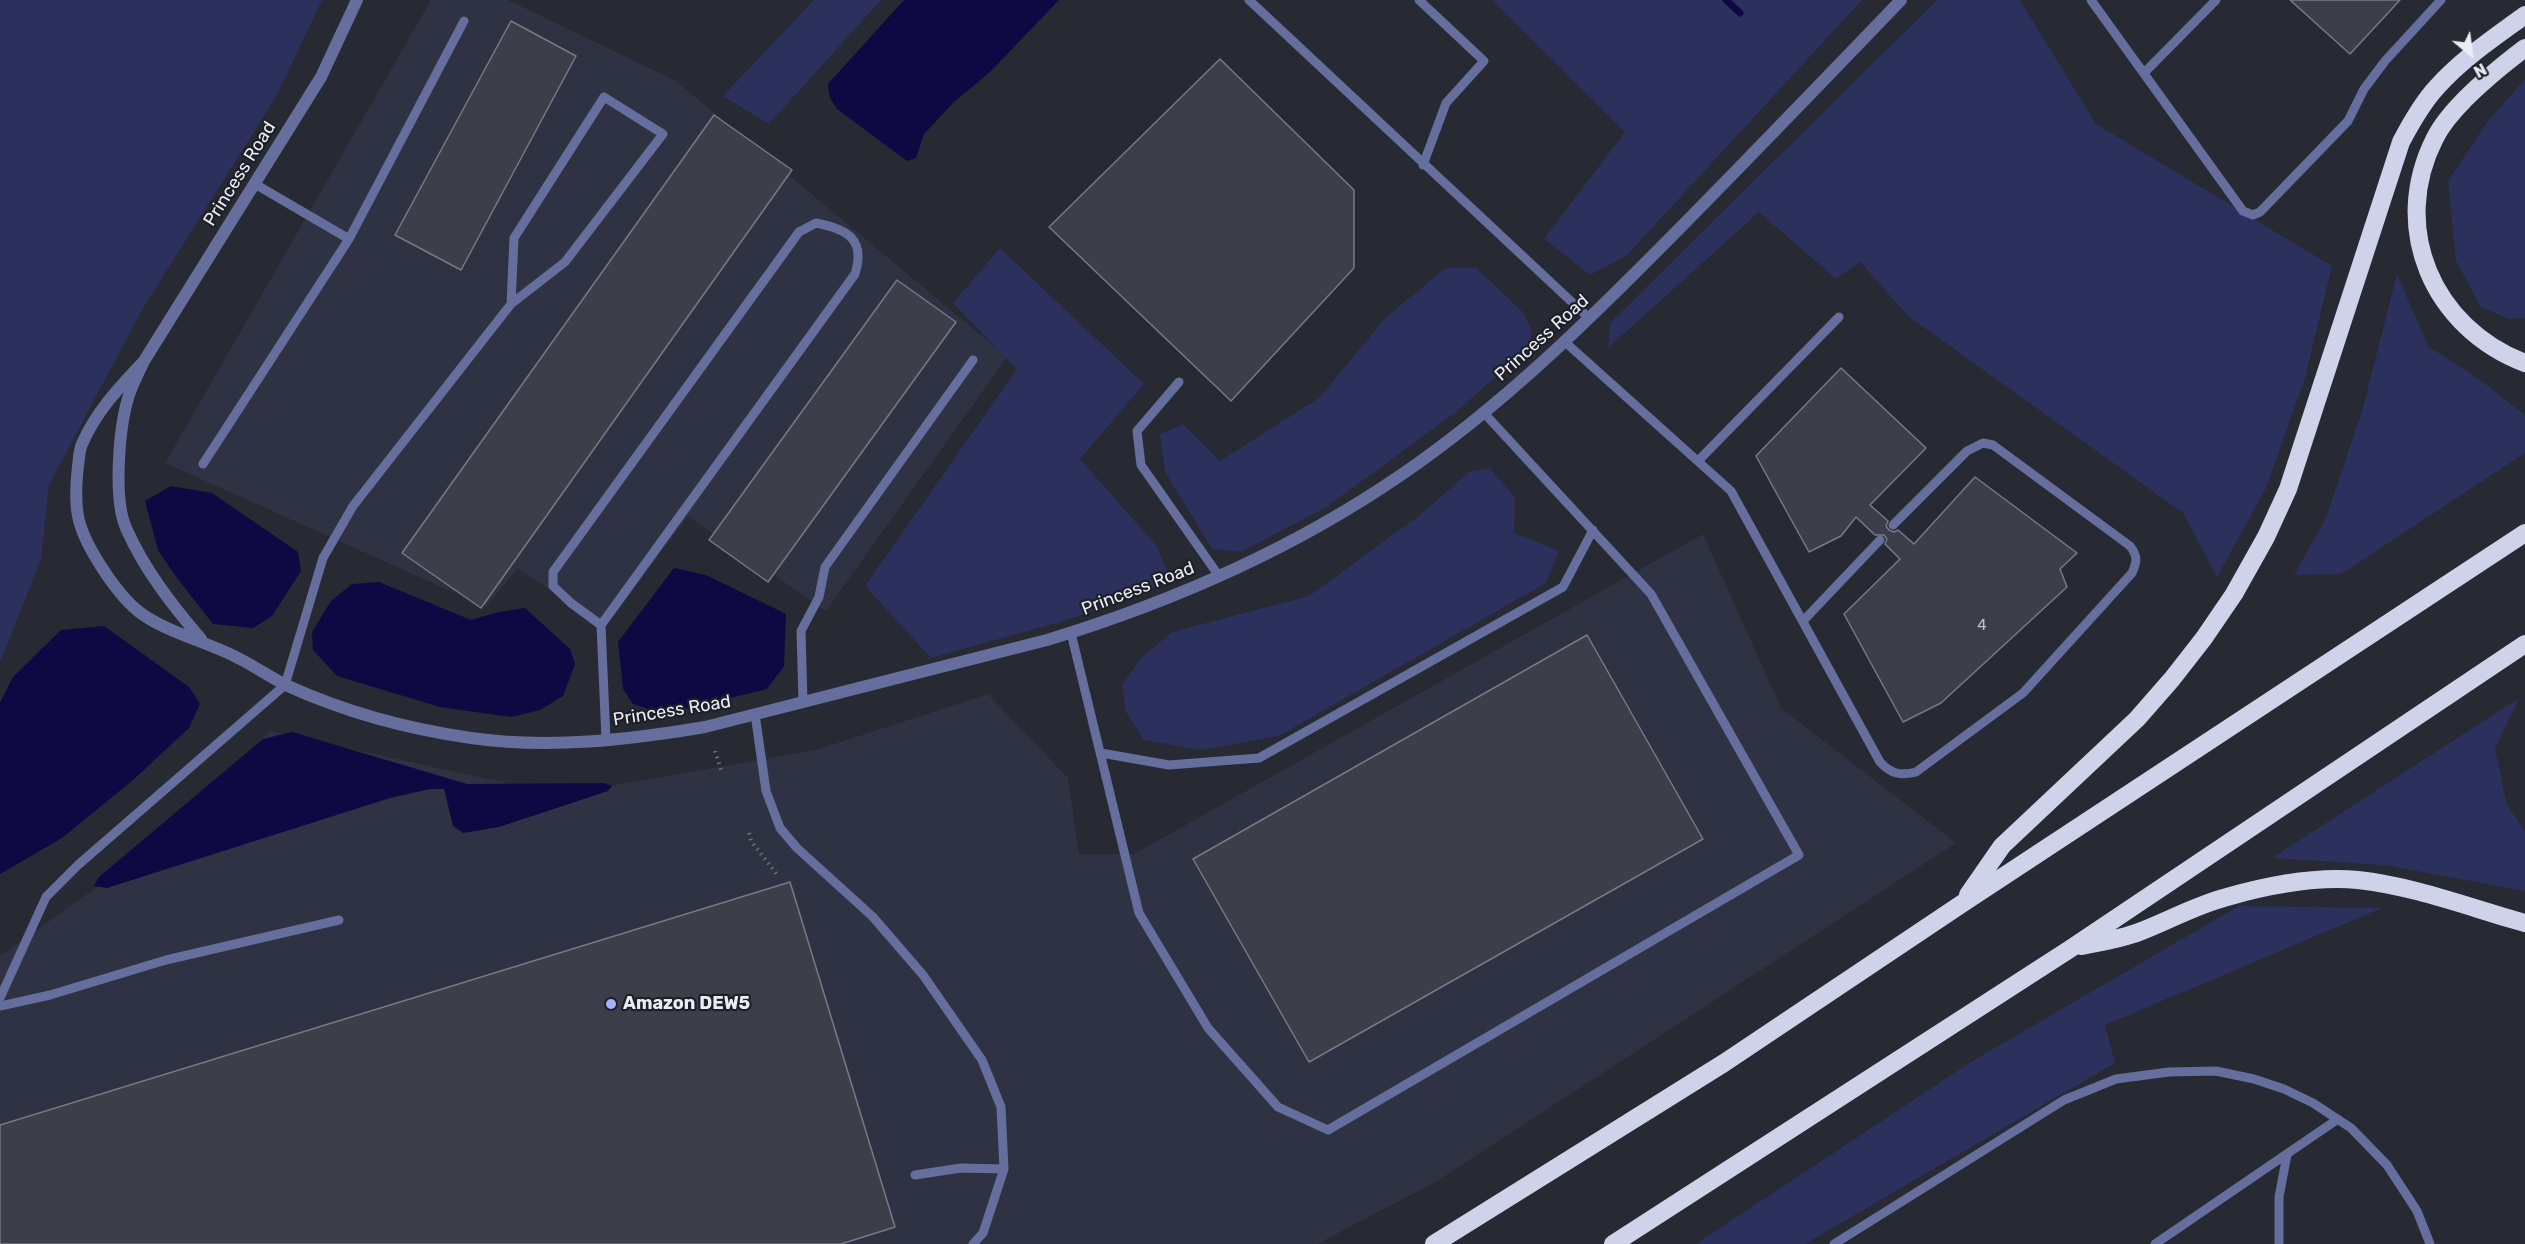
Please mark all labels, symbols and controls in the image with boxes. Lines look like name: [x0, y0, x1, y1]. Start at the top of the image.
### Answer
north arrow: [2441, 24, 2501, 84]
text: N: [2470, 59, 2490, 81]
street label: Princess Road: [199, 118, 281, 230]
street label: Princess Road: [1491, 290, 1593, 386]
street label: Princess Road: [1079, 558, 1197, 620]
house number: 4: [1977, 617, 1987, 635]
street label: Princess Road: [611, 691, 733, 731]
place label: Amazon DEW5: [623, 993, 750, 1015]
marker: Amazon DEW5: [604, 997, 618, 1011]

